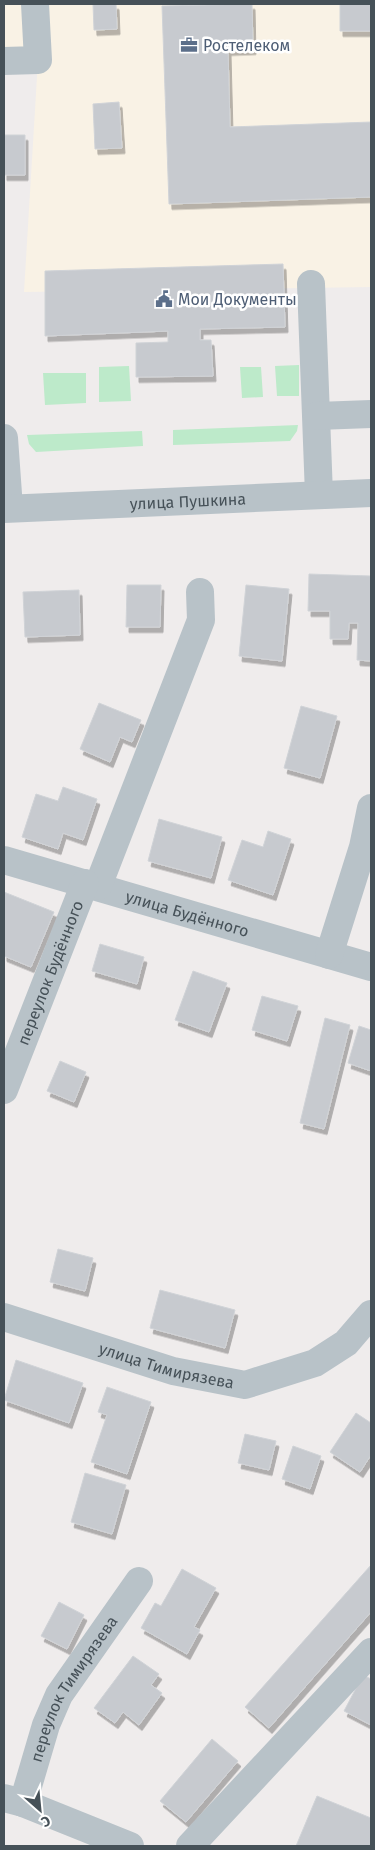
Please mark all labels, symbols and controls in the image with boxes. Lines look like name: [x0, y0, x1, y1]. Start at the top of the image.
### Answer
office icon: Ростелеком: [179, 35, 199, 55]
place label: Ростелеком: [203, 36, 290, 55]
public building icon: Мои Документы: [154, 289, 174, 309]
place label: Мои Документы: [178, 290, 297, 309]
street label: улица Пушкина: [129, 489, 246, 513]
street label: улица Будённого: [123, 886, 251, 940]
street label: переулок Будённого: [13, 898, 87, 1048]
street label: улица Тимирязева: [97, 1339, 236, 1392]
street label: переулок Тимирязева: [26, 1612, 121, 1764]
north arrow: [15, 1785, 65, 1835]
text: С: [38, 1812, 53, 1831]

